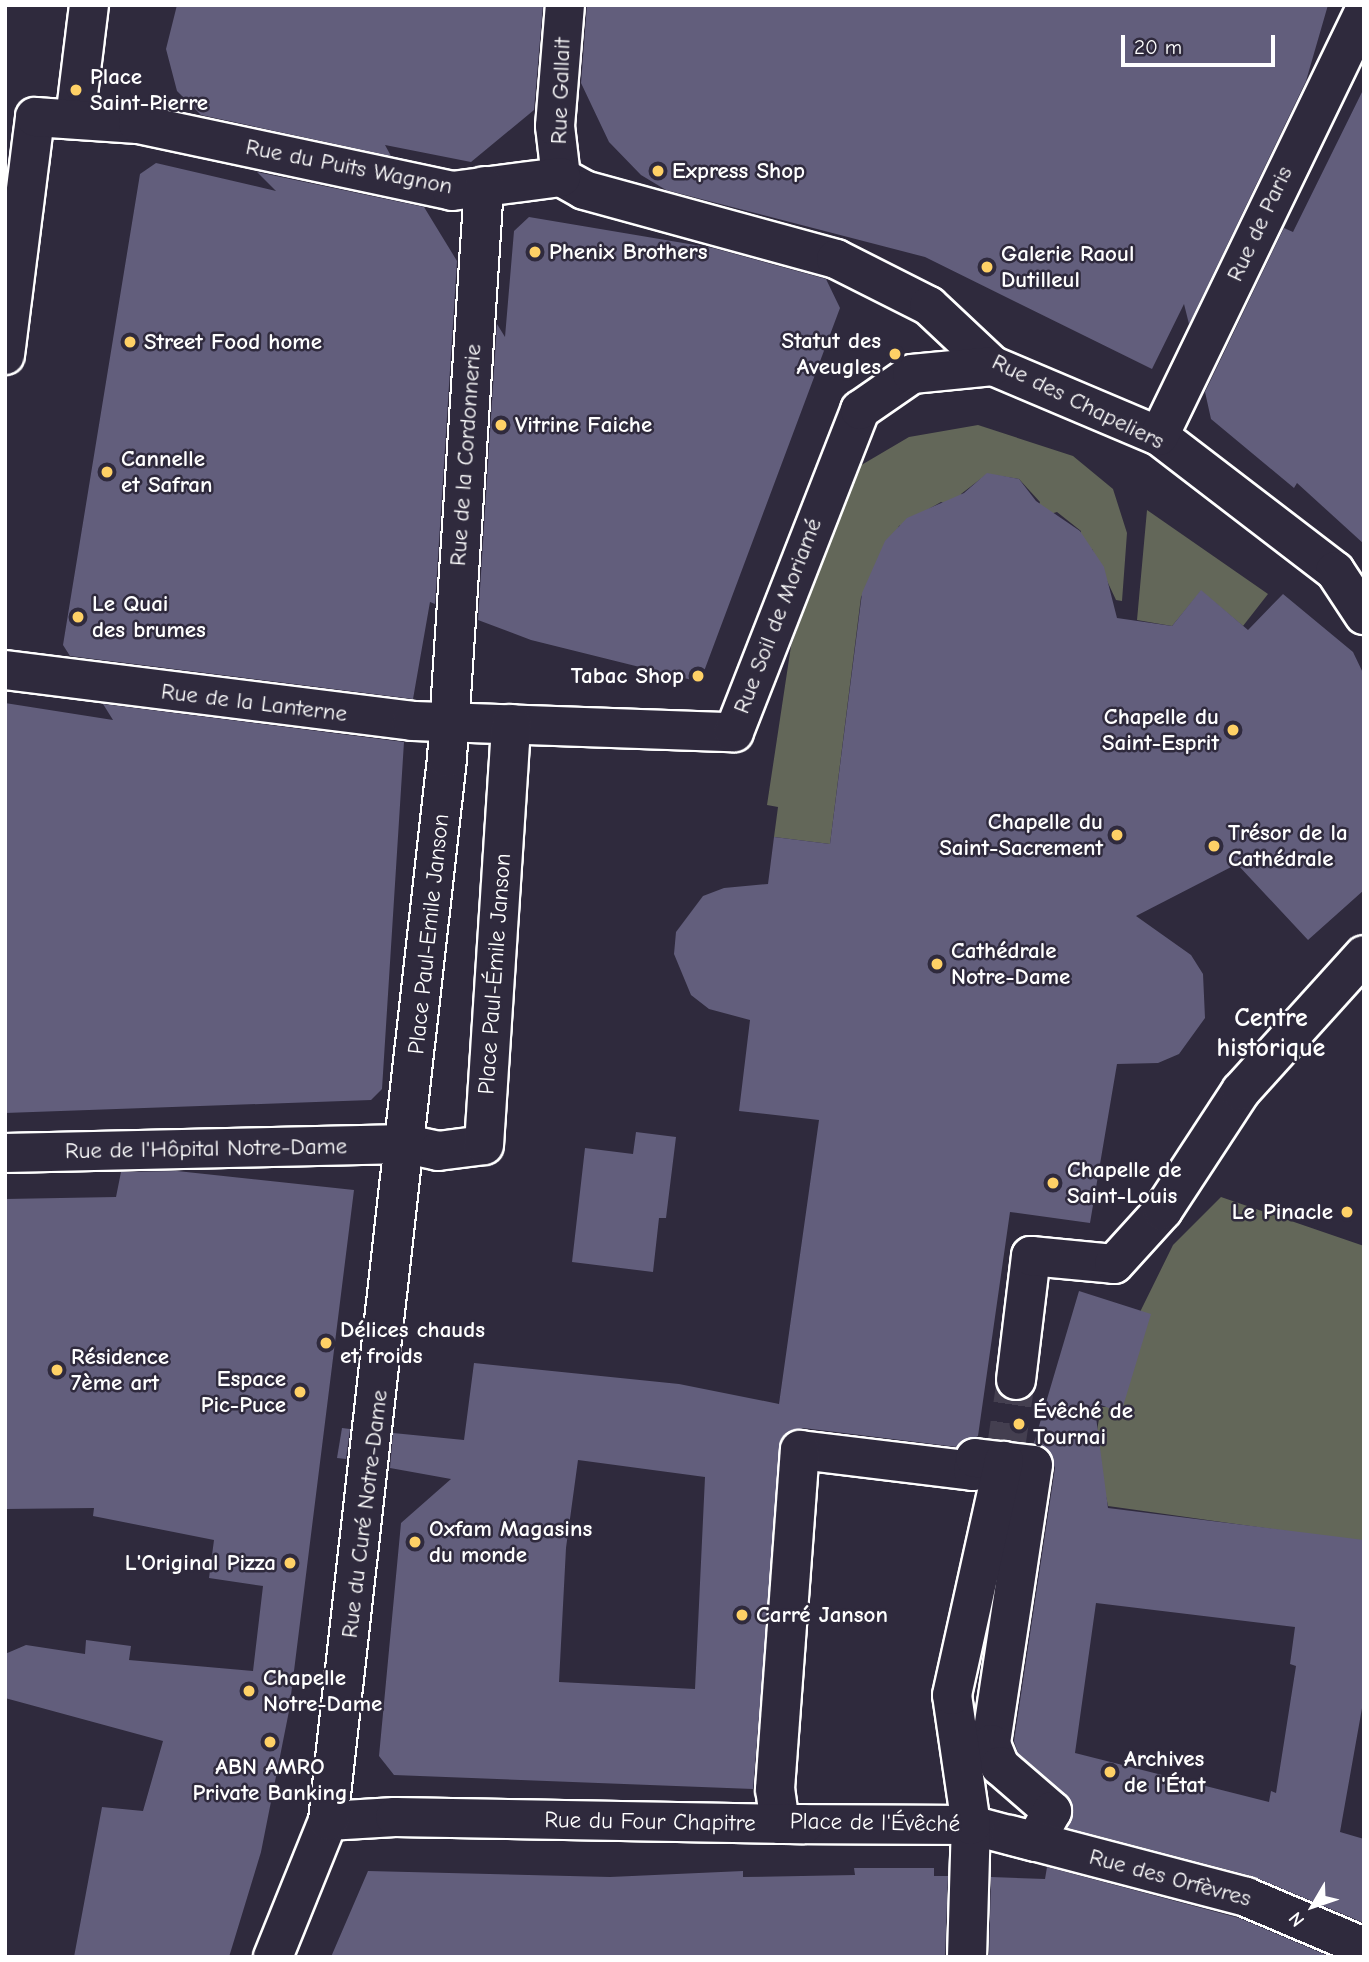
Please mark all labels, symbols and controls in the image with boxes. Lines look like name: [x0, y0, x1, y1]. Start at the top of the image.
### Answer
scale bar: [1124, 21, 1278, 65]
text: 20 m: [1134, 35, 1182, 59]
street label: Rue Gallait: [545, 37, 577, 145]
place label: Place Saint-Pierre: [90, 63, 208, 117]
marker: Place Saint-Pierre: [68, 82, 84, 98]
street label: Rue du Puits Wagnon: [243, 133, 455, 201]
place label: Express Shop: [672, 157, 805, 185]
street label: Rue de Paris: [1221, 162, 1299, 286]
marker: Express Shop: [650, 163, 666, 179]
place label: Phenix Brothers: [549, 238, 708, 266]
place label: Galerie Raoul Dutilleul: [1001, 240, 1134, 294]
marker: Phenix Brothers: [527, 244, 543, 260]
marker: Galerie Raoul Dutilleul: [979, 259, 995, 275]
place label: Statut des Aveugles: [782, 327, 881, 381]
place label: Street Food home: [144, 328, 322, 356]
marker: Street Food home: [122, 334, 138, 350]
street label: Rue de la Cordonnerie: [444, 343, 488, 567]
marker: Statut des Aveugles: [887, 346, 903, 362]
street label: Rue des Chapeliers: [987, 348, 1169, 456]
place label: Vitrine Faiche: [515, 411, 652, 439]
marker: Vitrine Faiche: [493, 417, 509, 433]
place label: Cannelle et Safran: [121, 445, 212, 499]
marker: Cannelle et Safran: [99, 464, 115, 480]
street label: Rue Soil de Moriamé: [728, 514, 828, 718]
place label: Le Quai des brumes: [92, 590, 206, 644]
marker: Le Quai des brumes: [70, 609, 86, 625]
place label: Tabac Shop: [571, 662, 684, 690]
marker: Tabac Shop: [690, 668, 706, 684]
street label: Rue de la Lanterne: [159, 678, 349, 728]
place label: Chapelle du Saint-Esprit: [1102, 703, 1219, 757]
marker: Chapelle du Saint-Esprit: [1225, 722, 1241, 738]
place label: Chapelle du Saint-Sacrement: [939, 808, 1103, 862]
street label: Place Paul-Emile Janson: [403, 812, 455, 1056]
place label: Trésor de la Cathédrale: [1228, 819, 1348, 873]
marker: Chapelle du Saint-Sacrement: [1109, 827, 1125, 843]
marker: Trésor de la Cathédrale: [1206, 838, 1222, 854]
street label: Place Paul-Émile Janson: [473, 852, 517, 1096]
place label: Cathédrale Notre-Dame: [951, 937, 1070, 991]
marker: Cathédrale Notre-Dame: [929, 956, 945, 972]
district label: Centre historique: [1217, 1003, 1325, 1064]
street label: Rue de l'Hôpital Notre-Dame: [65, 1133, 347, 1165]
place label: Chapelle de Saint-Louis: [1067, 1156, 1182, 1210]
marker: Chapelle de Saint-Louis: [1045, 1175, 1061, 1191]
place label: Le Pinacle: [1232, 1198, 1333, 1226]
marker: Le Pinacle: [1339, 1204, 1355, 1220]
place label: Délices chauds et froids: [340, 1316, 485, 1370]
marker: Délices chauds et froids: [318, 1335, 334, 1351]
place label: Résidence 7ème art: [71, 1343, 169, 1397]
marker: Résidence 7ème art: [49, 1362, 65, 1378]
place label: Espace Pic-Puce: [201, 1365, 286, 1419]
marker: Espace Pic-Puce: [292, 1384, 308, 1400]
street label: Rue du Curé Notre-Dame: [336, 1388, 394, 1640]
place label: Évêché de Tournai: [1033, 1397, 1133, 1451]
marker: Évêché de Tournai: [1011, 1416, 1027, 1432]
place label: Oxfam Magasins du monde: [429, 1515, 592, 1569]
marker: Oxfam Magasins du monde: [407, 1534, 423, 1550]
place label: L'Original Pizza: [125, 1549, 276, 1577]
marker: L'Original Pizza: [282, 1555, 298, 1571]
place label: Carré Janson: [756, 1601, 888, 1629]
marker: Carré Janson: [734, 1607, 750, 1623]
place label: Chapelle Notre-Dame: [263, 1664, 382, 1718]
marker: Chapelle Notre-Dame: [241, 1683, 257, 1699]
marker: ABN AMRO Private Banking: [262, 1734, 278, 1750]
place label: Archives de l'État: [1124, 1745, 1206, 1799]
place label: ABN AMRO Private Banking: [192, 1753, 348, 1807]
marker: Archives de l'État: [1102, 1764, 1118, 1780]
street label: Rue du Four Chapitre: [544, 1806, 756, 1838]
street label: Place de l'Évêché: [790, 1808, 960, 1838]
street label: Rue des Orfèvres: [1086, 1843, 1254, 1913]
north arrow: [1278, 1871, 1348, 1941]
text: N: [1284, 1907, 1309, 1931]

